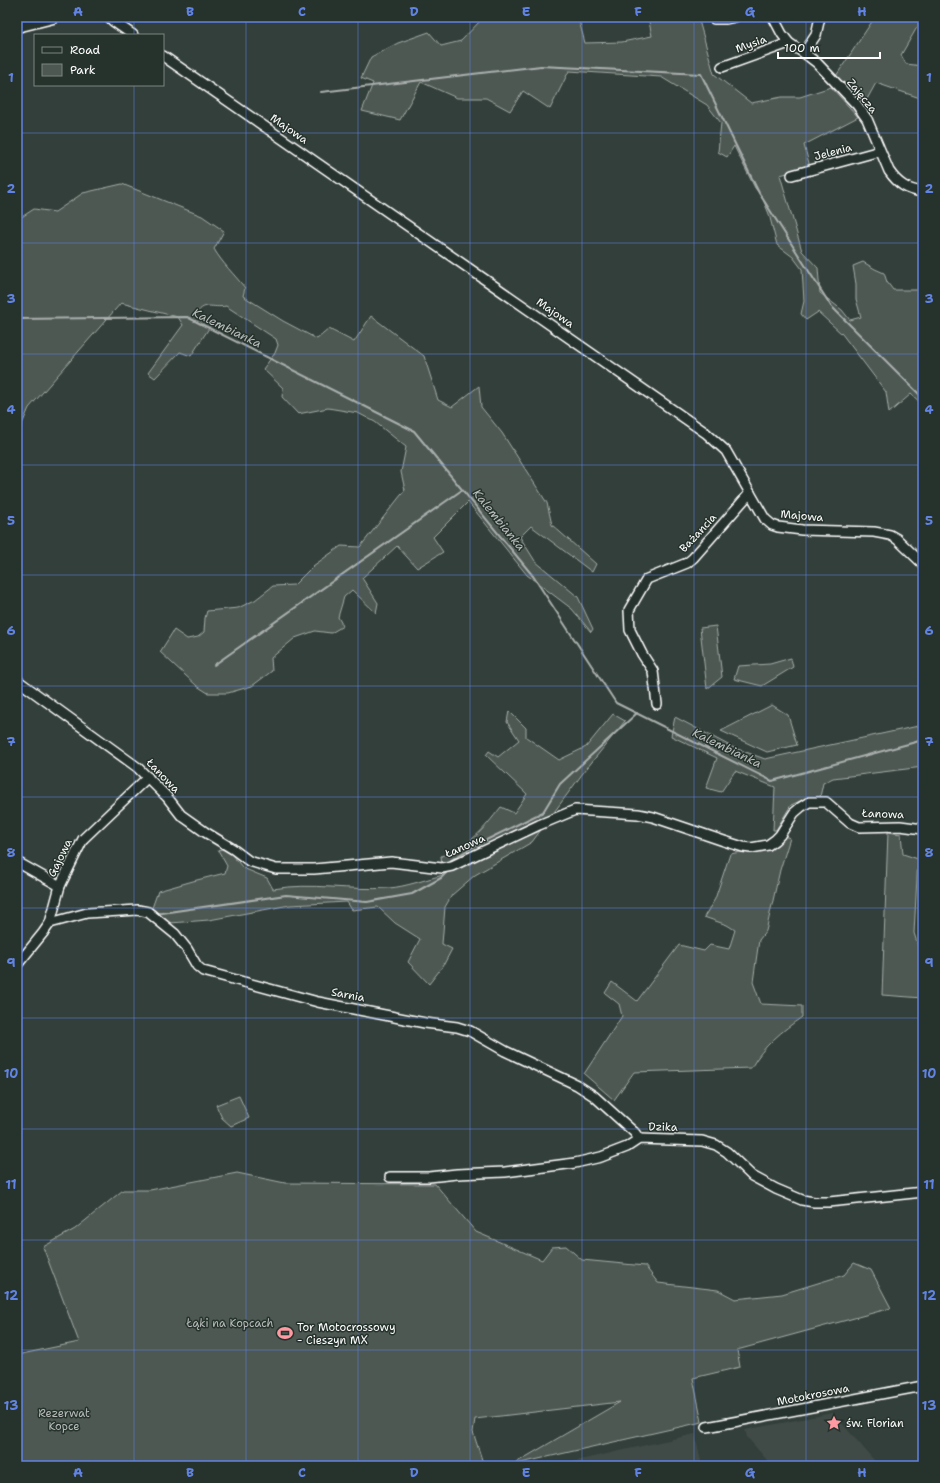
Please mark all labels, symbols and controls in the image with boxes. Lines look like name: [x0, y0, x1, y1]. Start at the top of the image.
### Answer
text: A: [73, 3, 83, 20]
text: B: [186, 3, 194, 20]
text: C: [298, 3, 306, 20]
text: D: [409, 3, 419, 20]
text: E: [522, 3, 531, 20]
text: F: [634, 3, 642, 20]
text: G: [745, 3, 756, 20]
text: H: [857, 3, 867, 20]
street label: Mysia: [734, 31, 769, 56]
legend: [34, 34, 164, 86]
scale bar: [778, 34, 880, 60]
text: 100 m: [784, 40, 820, 56]
text: Road: [70, 42, 101, 58]
text: Park: [70, 62, 96, 78]
text: 1: [8, 69, 14, 86]
text: 1: [926, 69, 932, 86]
street label: Zajęcza: [843, 75, 881, 117]
street label: Majowa: [267, 111, 311, 148]
street label: Jelenia: [813, 140, 854, 164]
text: 2: [6, 180, 16, 197]
text: 2: [924, 180, 934, 197]
text: 3: [6, 290, 16, 307]
text: 3: [924, 290, 934, 307]
street label: Majowa: [533, 295, 577, 332]
water label: Kalembianka: [190, 304, 264, 352]
text: 4: [6, 401, 16, 418]
text: 4: [924, 401, 934, 418]
water label: Kalembianka: [469, 486, 529, 554]
street label: Majowa: [780, 507, 824, 525]
street label: Bażancia: [676, 510, 720, 556]
text: 5: [7, 512, 15, 529]
text: 5: [925, 512, 933, 529]
text: 6: [6, 622, 16, 639]
text: 6: [924, 622, 934, 639]
water label: Kalembianka: [690, 724, 764, 772]
text: 7: [6, 733, 16, 750]
text: 7: [924, 733, 934, 750]
street label: Łanowa: [142, 755, 183, 796]
street label: Łanowa: [861, 806, 905, 822]
street label: Łanowa: [442, 831, 487, 862]
street label: Gajowa: [44, 836, 76, 880]
text: 8: [6, 844, 16, 861]
text: 8: [924, 844, 934, 861]
text: 9: [6, 954, 16, 971]
text: 9: [924, 954, 934, 971]
street label: Sarnia: [330, 984, 366, 1006]
text: 10: [4, 1065, 18, 1082]
text: 10: [922, 1065, 936, 1082]
street label: Dzika: [648, 1119, 678, 1135]
text: 11: [5, 1176, 17, 1193]
text: 11: [923, 1176, 935, 1193]
text: 12: [4, 1287, 18, 1304]
text: 12: [922, 1287, 936, 1304]
park label: Łąki na Kopcach: [186, 1316, 274, 1331]
place label: Tor Motocrossowy - Cieszyn MX: [297, 1320, 396, 1348]
sports icon: Tor Motocrossowy - Cieszyn MX: [276, 1324, 294, 1342]
street label: Motokrosowa: [776, 1381, 851, 1409]
text: 13: [4, 1397, 18, 1414]
text: 13: [922, 1397, 936, 1414]
park label: Rezerwat Kopce: [38, 1406, 90, 1434]
place icon: św. Florian: [825, 1414, 843, 1432]
place label: św. Florian: [846, 1416, 904, 1431]
text: A: [73, 1464, 83, 1481]
text: B: [186, 1464, 194, 1481]
text: C: [298, 1464, 306, 1481]
text: D: [409, 1464, 419, 1481]
text: E: [522, 1464, 531, 1481]
text: F: [634, 1464, 642, 1481]
text: G: [745, 1464, 756, 1481]
text: H: [857, 1464, 867, 1481]

